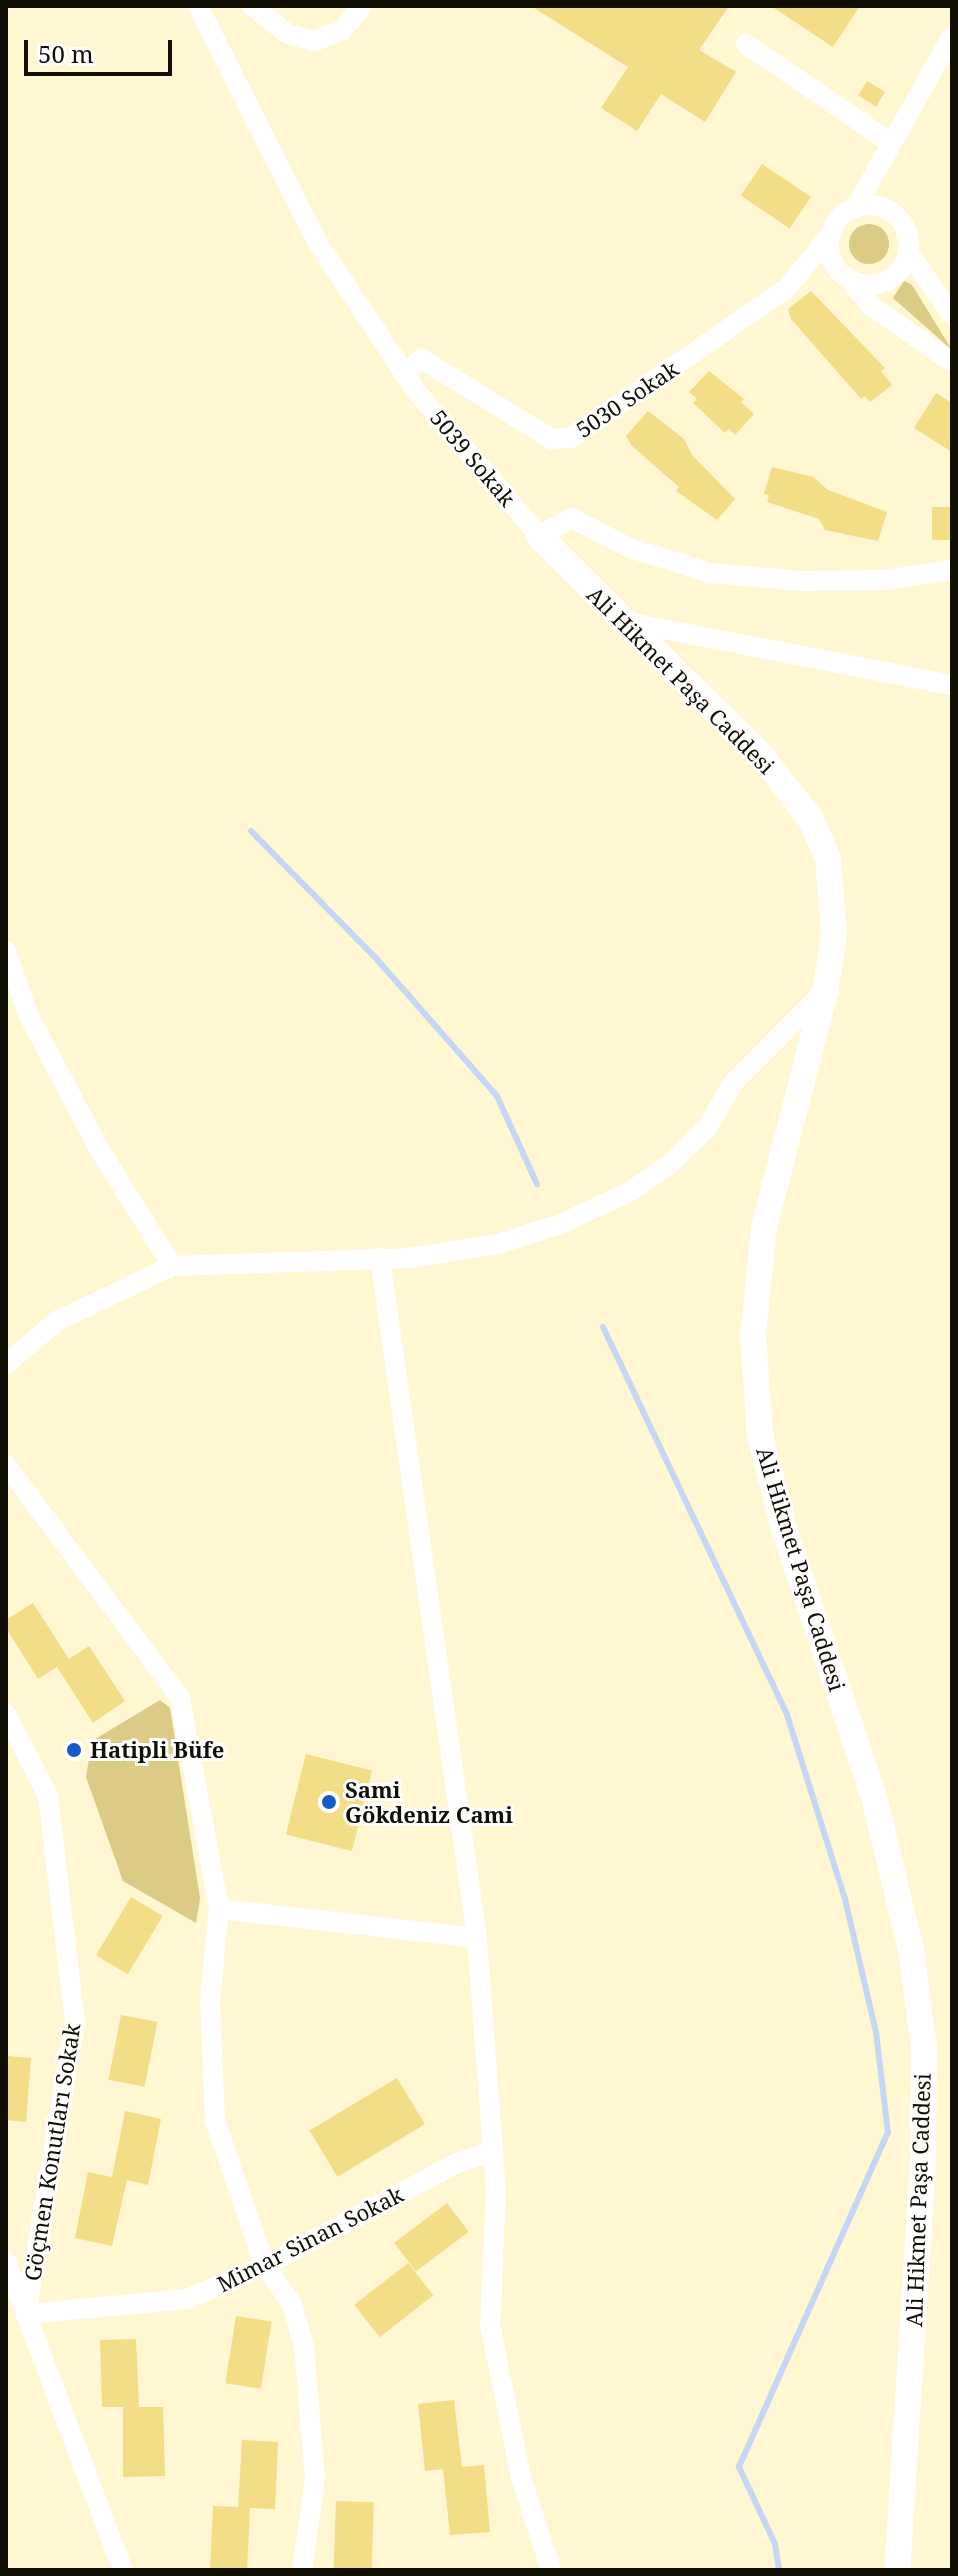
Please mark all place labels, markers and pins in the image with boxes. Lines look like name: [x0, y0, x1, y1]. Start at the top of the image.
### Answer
place label: Hatipli Büfe: [90, 1737, 224, 1763]
marker: Hatipli Büfe: [65, 1741, 83, 1759]
place label: Sami Gökdeniz Cami: [345, 1776, 513, 1828]
marker: Sami Gökdeniz Cami: [320, 1793, 338, 1811]

